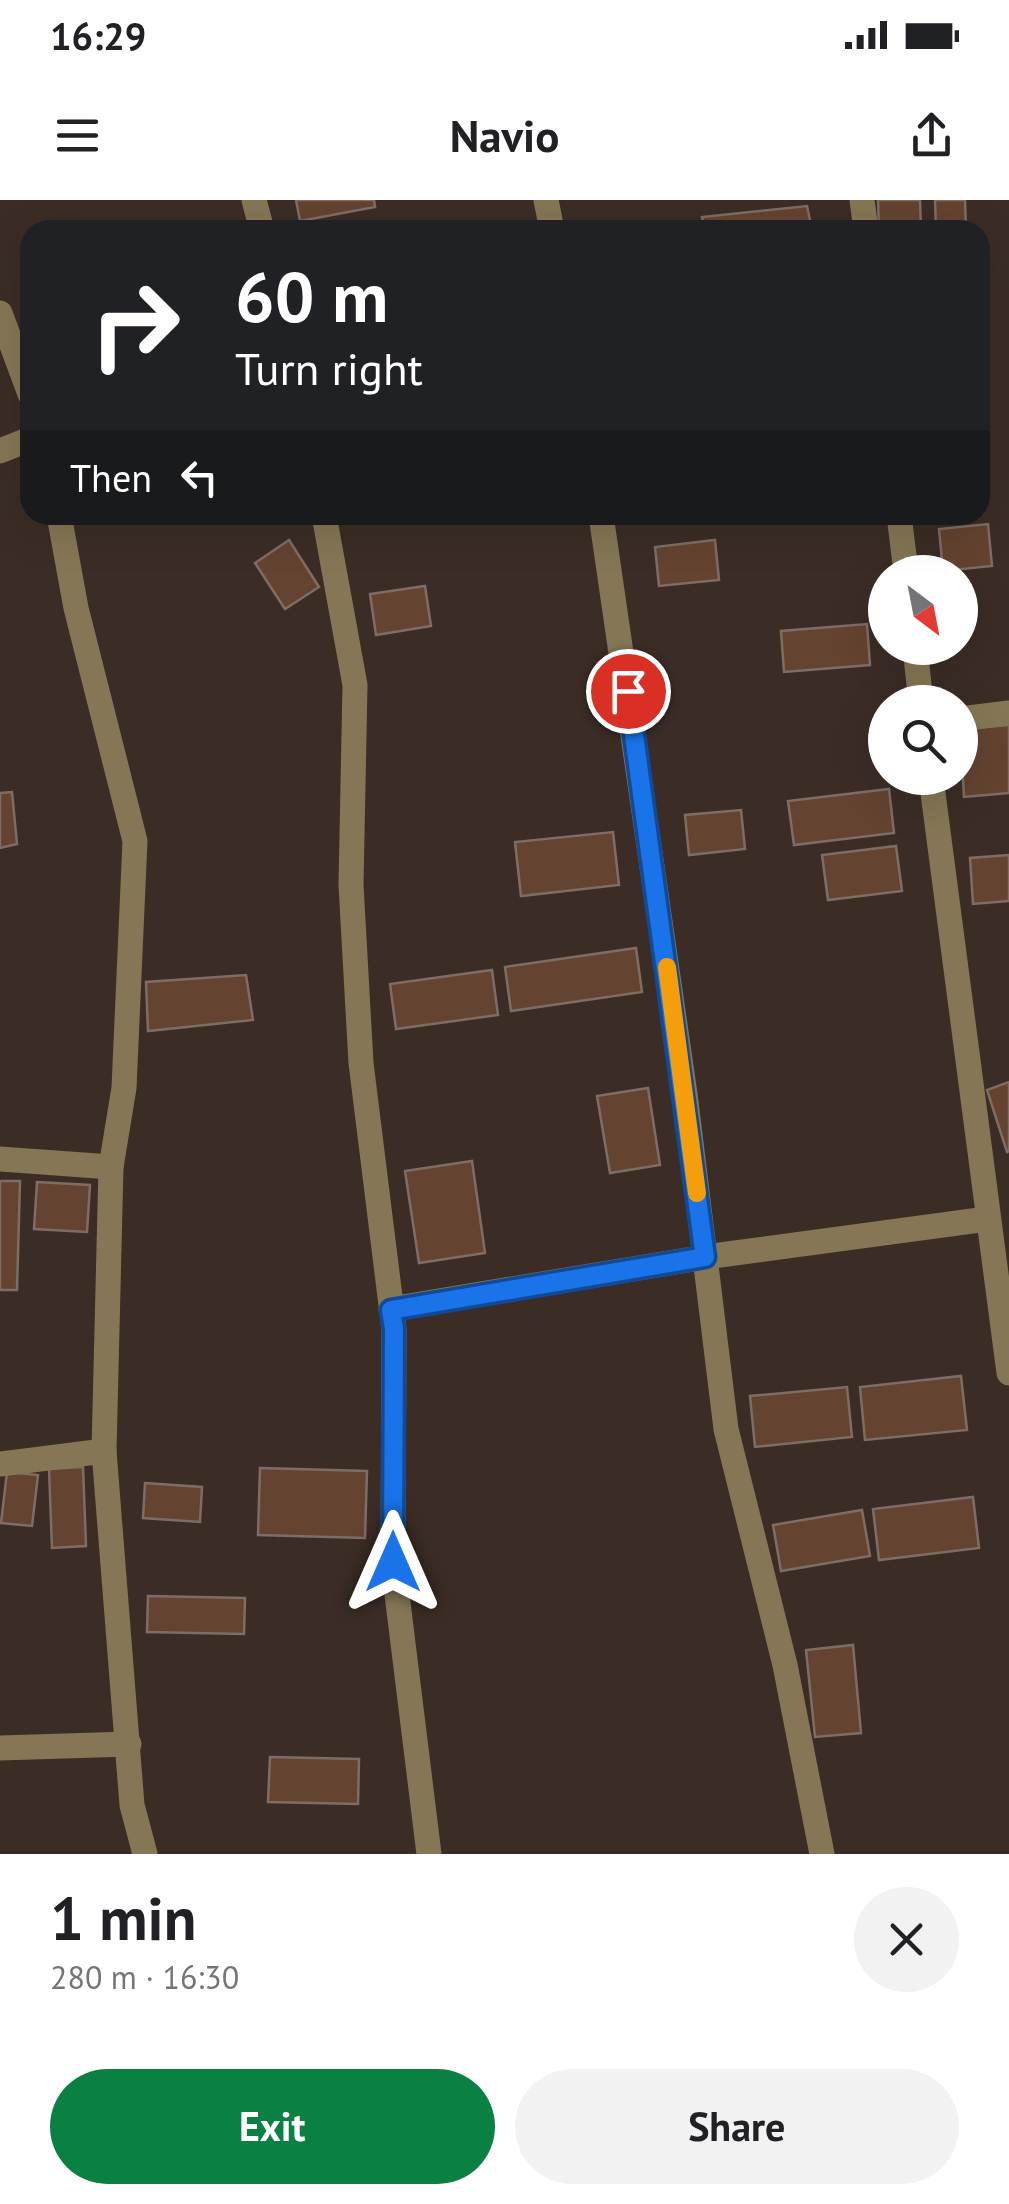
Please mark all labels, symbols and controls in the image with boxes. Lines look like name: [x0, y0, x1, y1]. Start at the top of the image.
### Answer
text: 16:29: [50, 11, 146, 60]
text: Navio: [450, 106, 559, 164]
icon: menu: [50, 108, 105, 163]
icon: share: [904, 108, 959, 163]
text: 60 m: [235, 251, 388, 341]
icon: right: [70, 260, 200, 390]
text: Turn right: [235, 339, 423, 397]
icon: left: [172, 450, 227, 505]
text: Then: [70, 453, 152, 502]
north arrow: [868, 555, 978, 665]
map controls: [868, 555, 978, 795]
pin: [586, 649, 671, 734]
icon: arrive: [601, 664, 656, 719]
button: search: [868, 685, 978, 795]
position arrow: [341, 1510, 445, 1614]
text: 1 min: [50, 1879, 196, 1957]
button: close: [854, 1887, 959, 1992]
text: 280 m · 16:30: [50, 1956, 239, 1998]
button: Exit: [50, 2069, 495, 2184]
button: Share: [515, 2069, 959, 2184]

